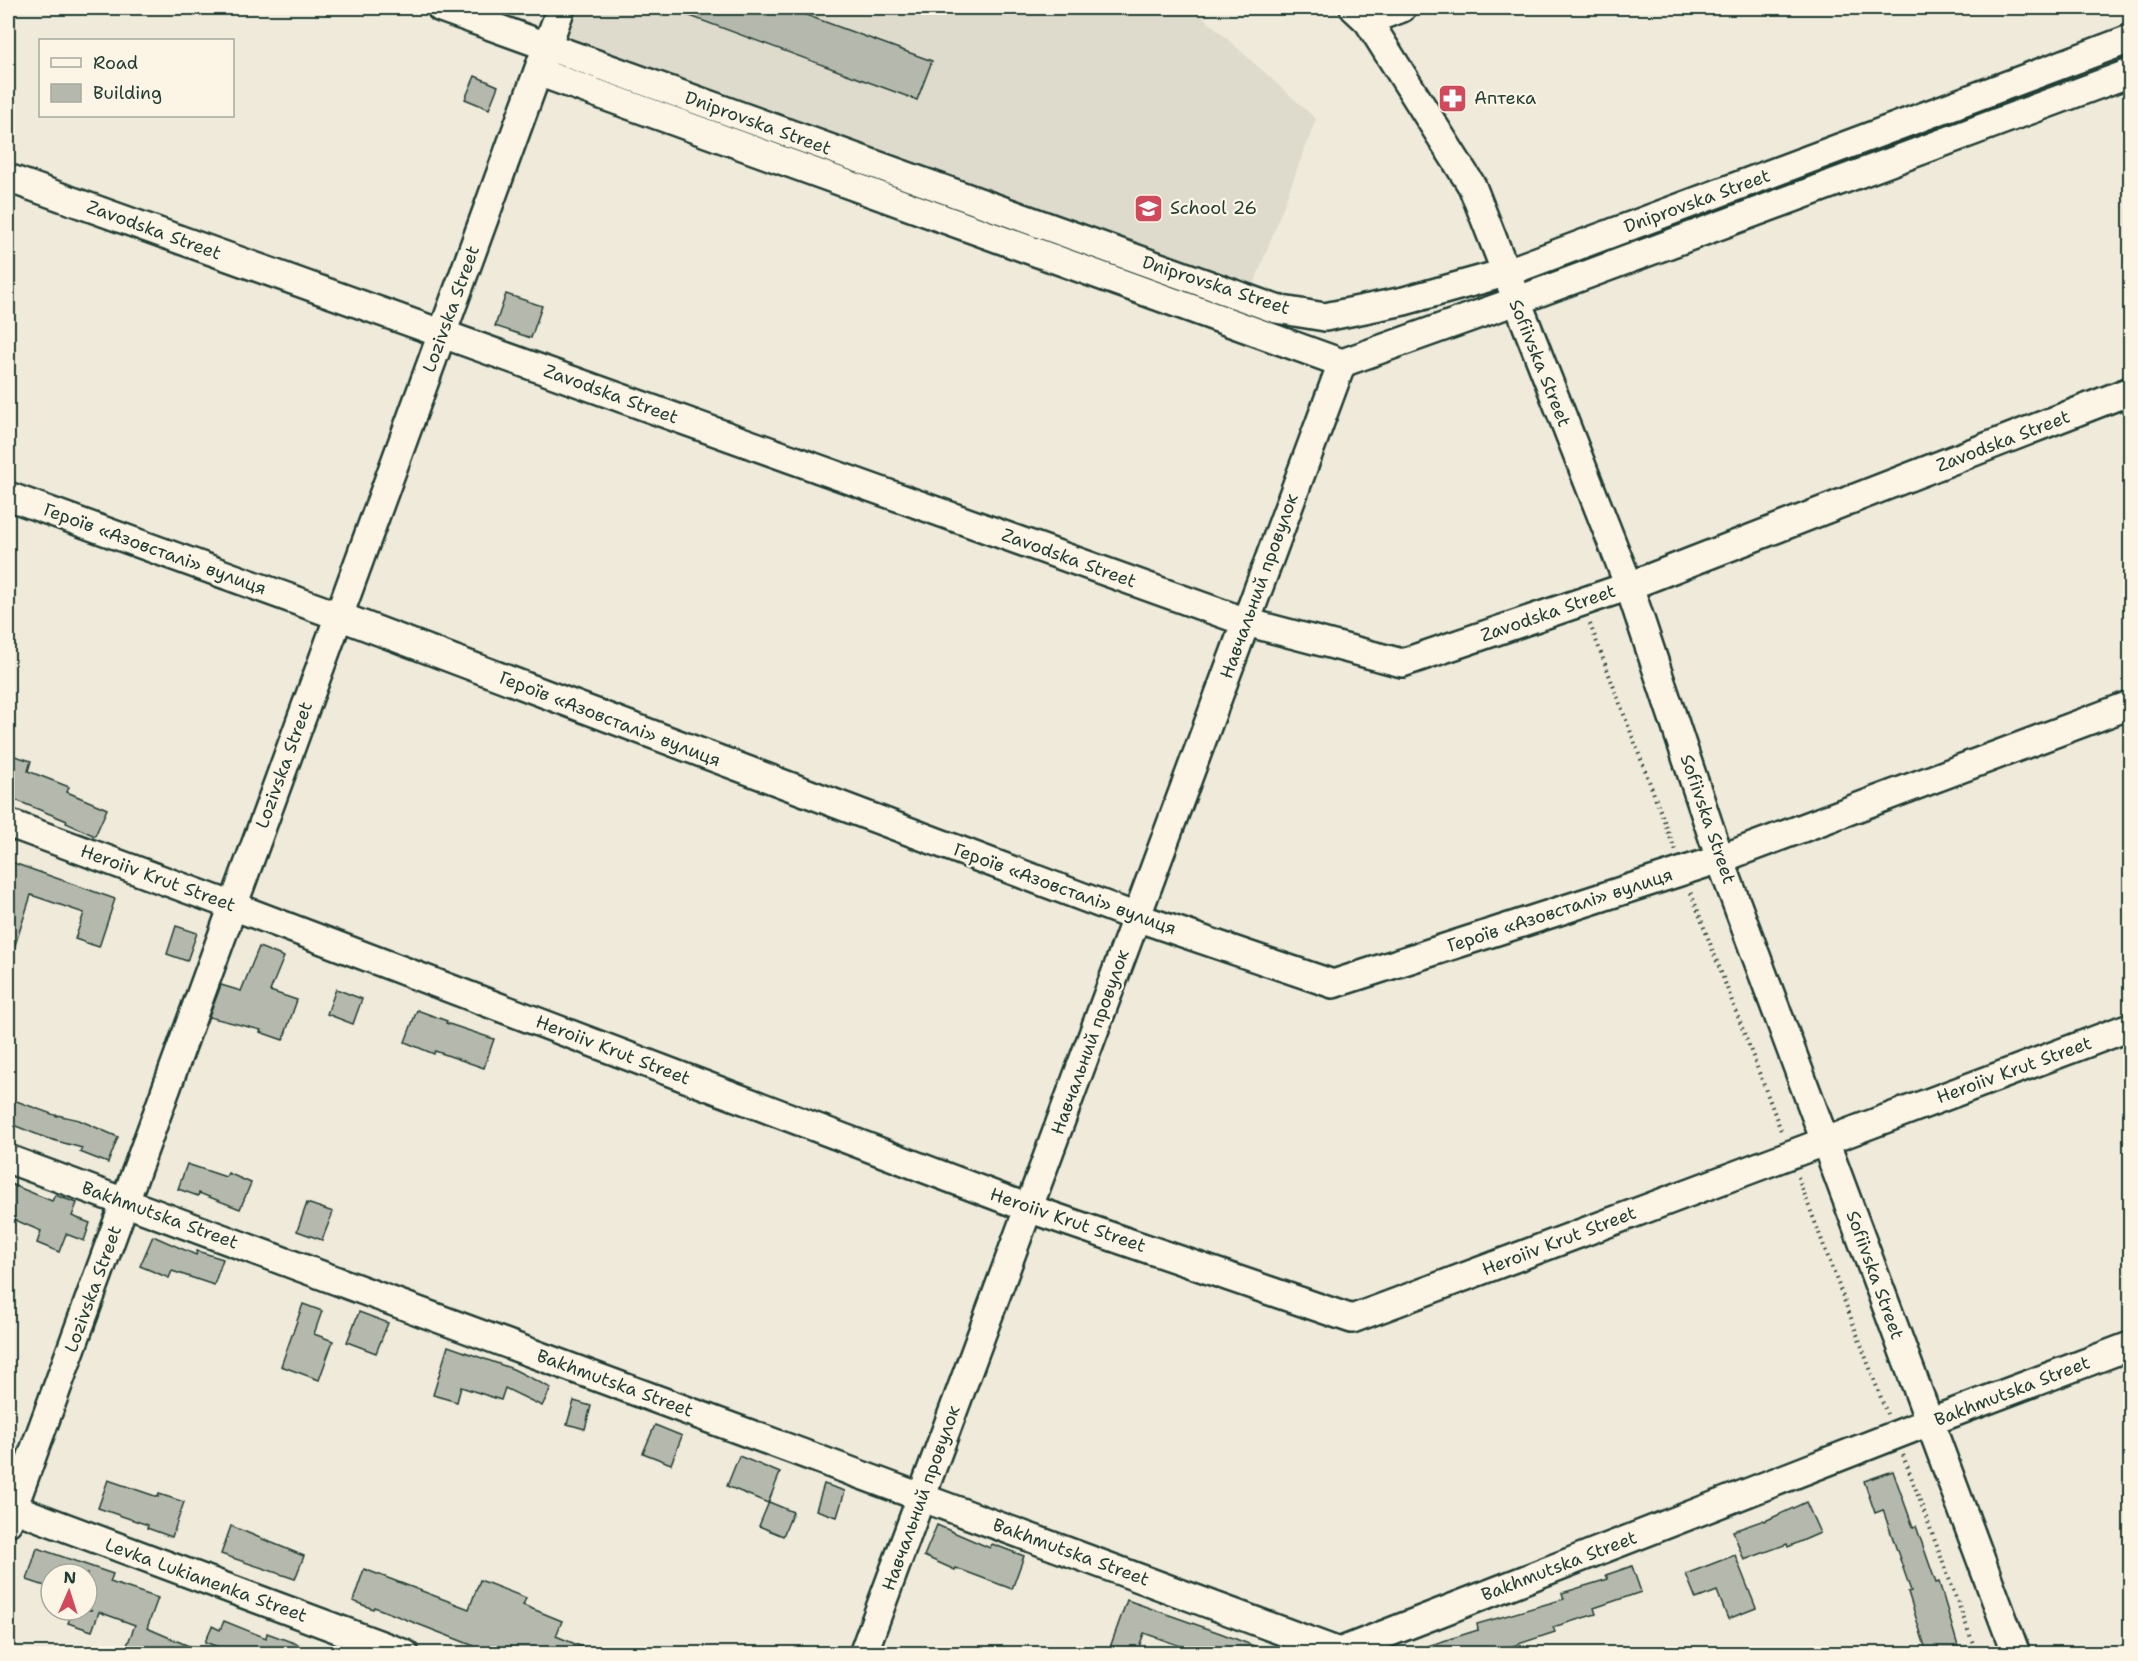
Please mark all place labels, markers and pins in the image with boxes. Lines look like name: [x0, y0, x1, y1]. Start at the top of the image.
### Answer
pharmacy icon: Аптека: [1437, 82, 1469, 114]
place label: Аптека: [1474, 86, 1536, 110]
school or university icon: School 26: [1133, 192, 1165, 224]
place label: School 26: [1170, 196, 1257, 220]

